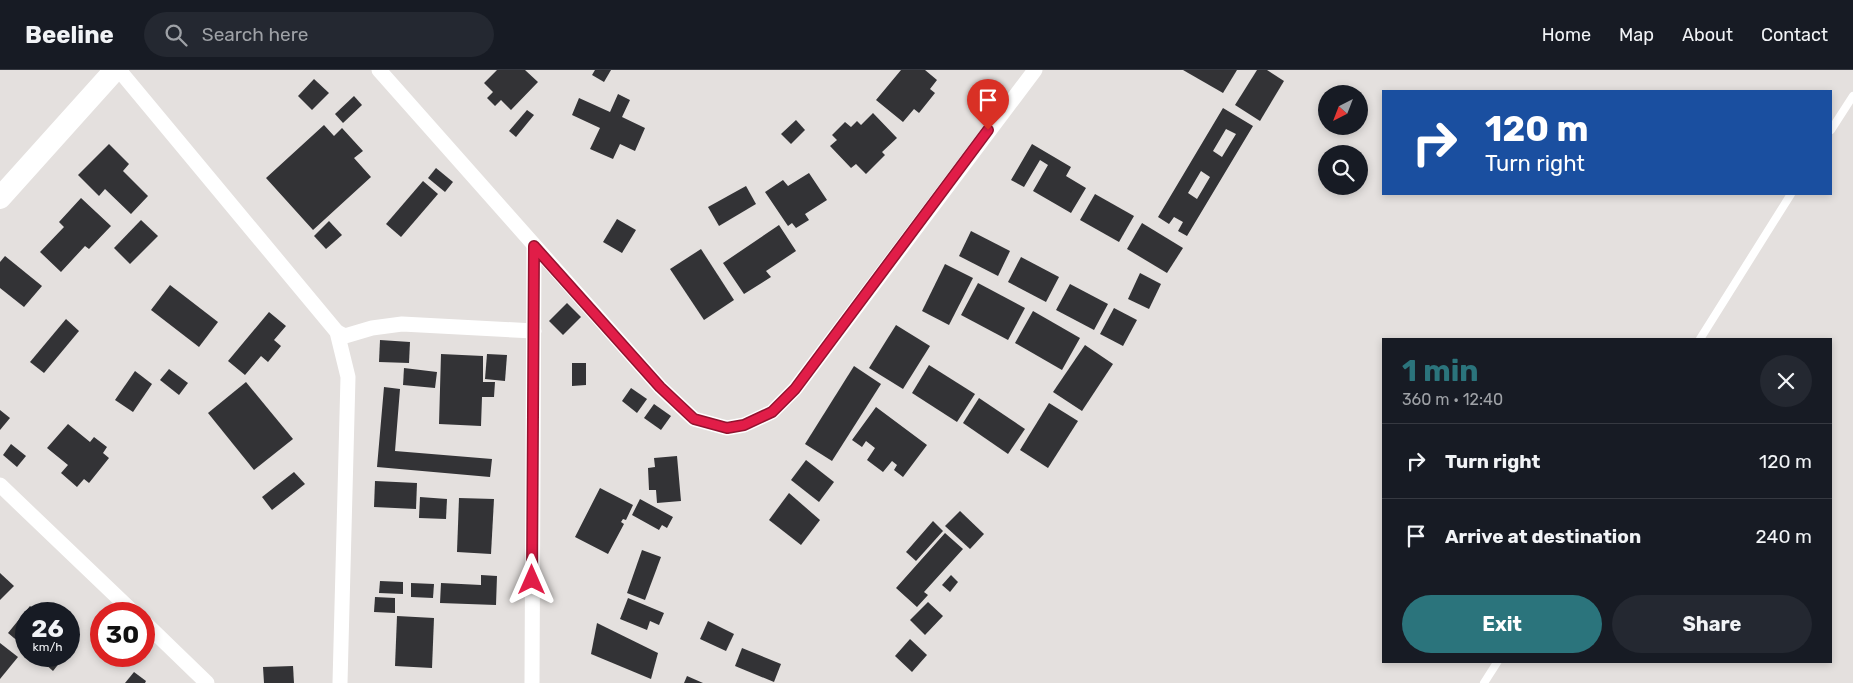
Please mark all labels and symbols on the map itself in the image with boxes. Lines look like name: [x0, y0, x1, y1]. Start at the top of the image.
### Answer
pin: [967, 79, 1009, 130]
north arrow: [1318, 85, 1368, 135]
position arrow: [505, 553, 557, 605]
speed limit sign: 30: [90, 602, 155, 667]

